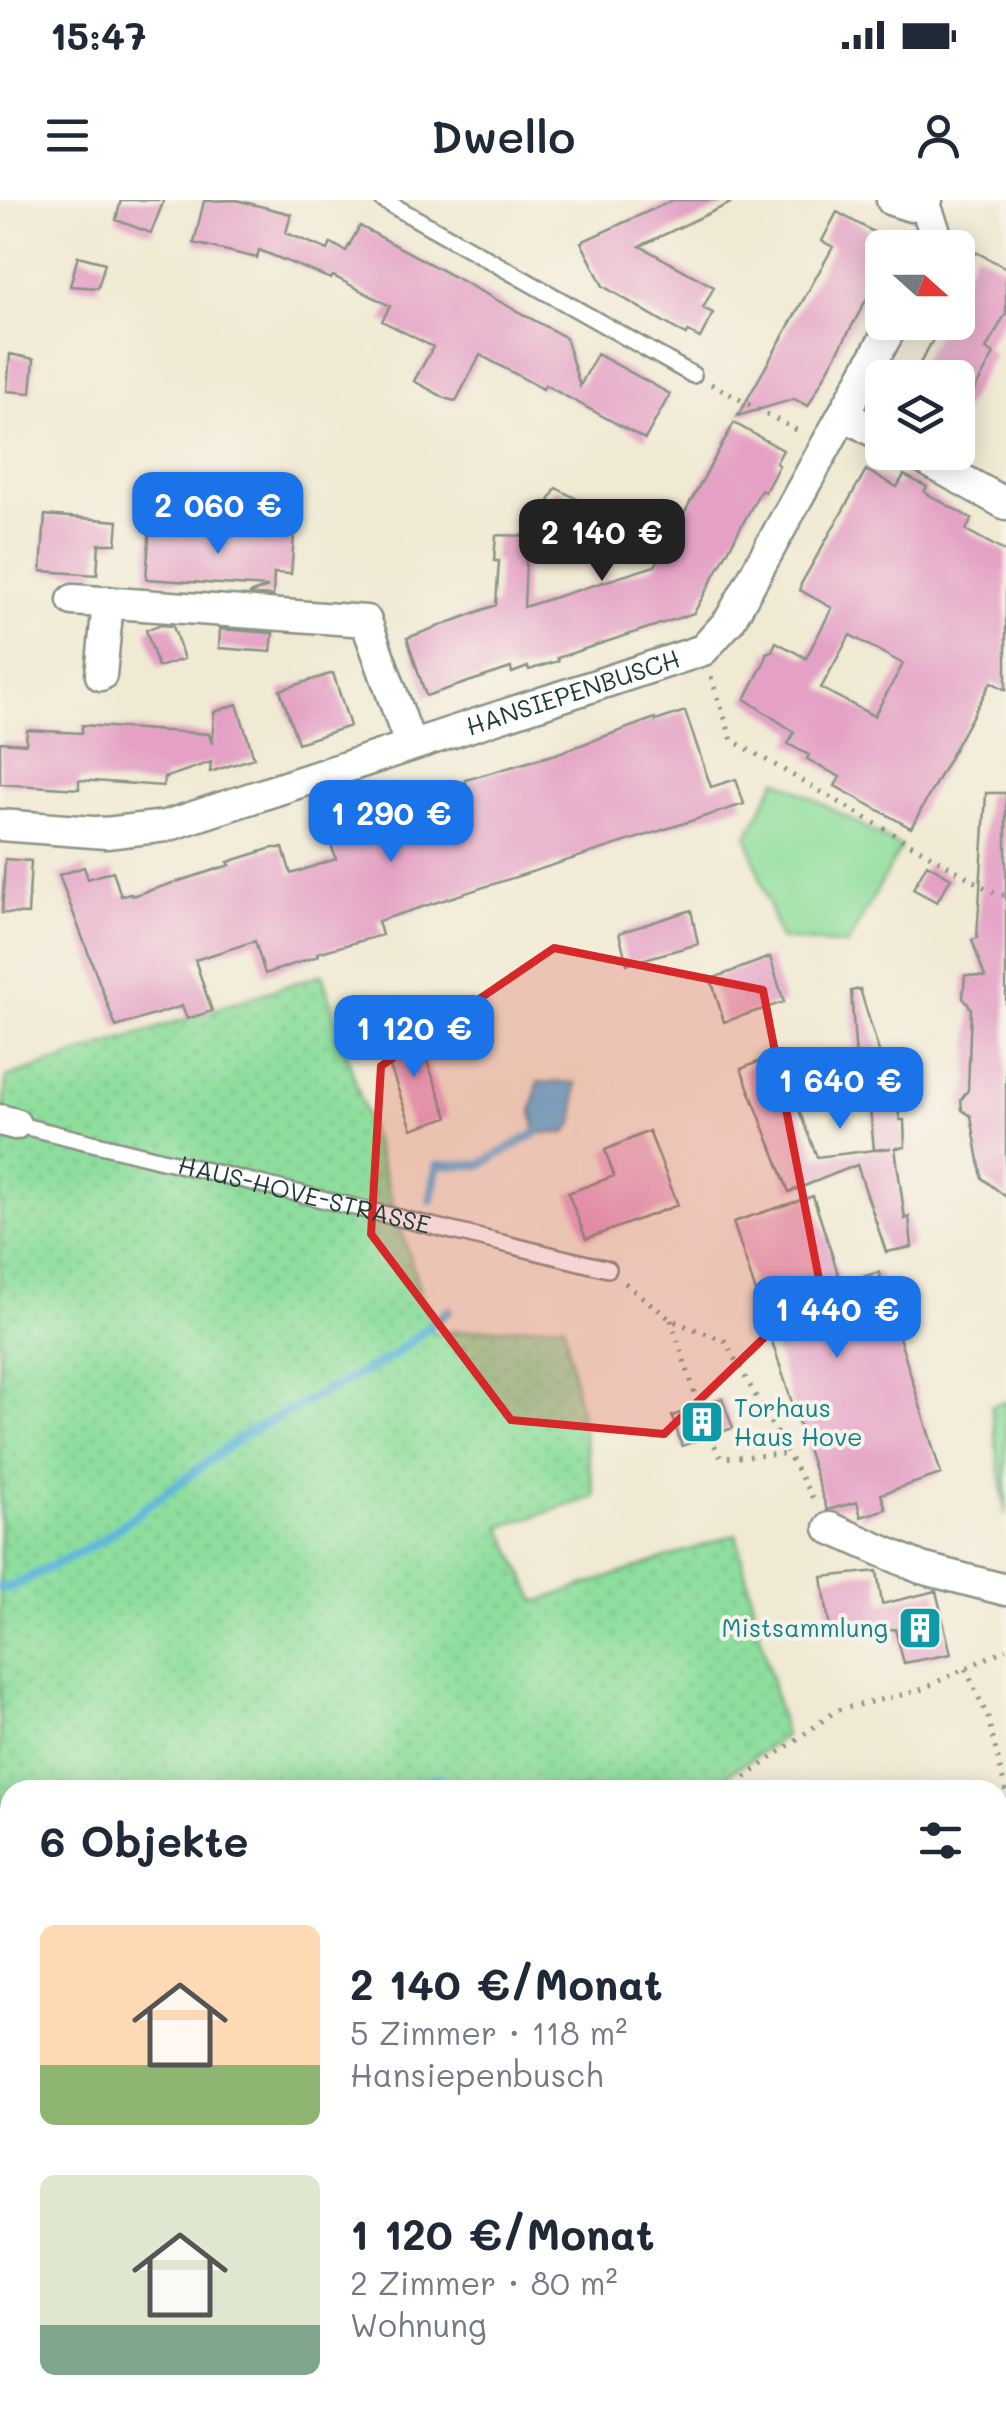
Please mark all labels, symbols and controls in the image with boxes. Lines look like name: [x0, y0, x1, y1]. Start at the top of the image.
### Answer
text: 15:47: [50, 10, 146, 60]
text: Dwello: [431, 106, 575, 164]
icon: menu: [40, 108, 95, 163]
icon: person: [911, 108, 966, 163]
north arrow: [865, 230, 975, 340]
map controls: [865, 230, 975, 470]
button: layers: [865, 360, 975, 470]
pin: 2 060 €: [126, 472, 310, 557]
text: 2 060 €: [154, 483, 282, 525]
pin: 2 140 €: [510, 499, 694, 584]
text: 2 140 €: [541, 510, 663, 552]
street label: HANSIEPENBUSCH: [462, 642, 684, 742]
pin: 1 290 €: [299, 780, 483, 865]
text: 1 290 €: [331, 791, 451, 833]
pin: 1 120 €: [322, 995, 506, 1080]
text: 1 120 €: [356, 1006, 472, 1048]
pin: 1 640 €: [748, 1047, 932, 1132]
text: 1 640 €: [778, 1058, 902, 1100]
street label: HAUS-HOVE-STRASSE: [175, 1148, 434, 1240]
pin: 1 440 €: [745, 1276, 929, 1361]
text: 1 440 €: [775, 1287, 899, 1329]
place label: Torhaus Haus Hove: [734, 1391, 863, 1452]
building icon: Torhaus Haus Hove: [679, 1399, 725, 1445]
building icon: Mistsammlung: [897, 1605, 943, 1651]
place label: Mistsammlung: [721, 1611, 888, 1643]
text: 6 Objekte: [40, 1813, 248, 1868]
icon: filters: [913, 1813, 968, 1868]
text: 2 140 €/Monat: [350, 1956, 663, 2011]
icon: home: [120, 1965, 240, 2085]
text: 5 Zimmer · 118 m²: [350, 2011, 627, 2053]
text: Hansiepenbusch: [350, 2053, 603, 2095]
text: 1 120 €/Monat: [350, 2206, 655, 2261]
icon: home: [120, 2215, 240, 2335]
text: 2 Zimmer · 80 m²: [350, 2261, 618, 2303]
text: Wohnung: [350, 2303, 487, 2345]

